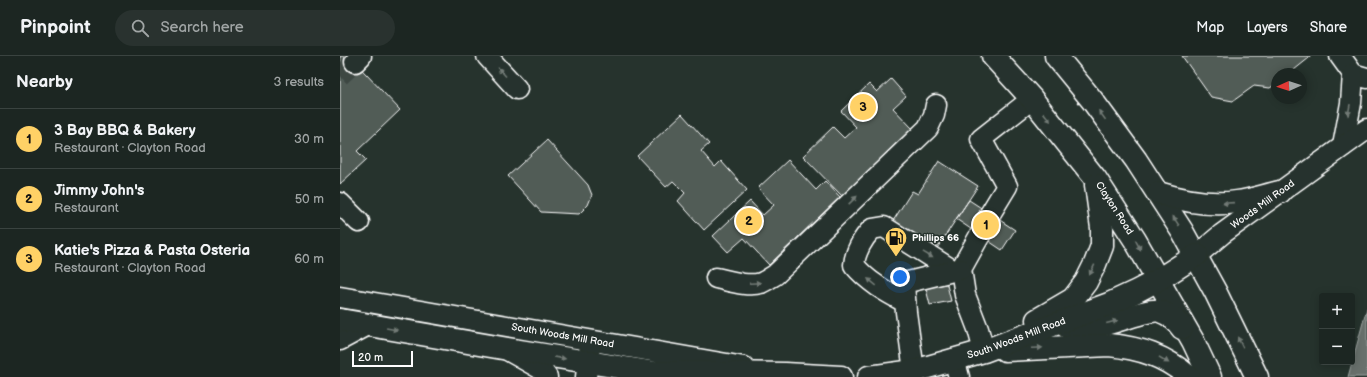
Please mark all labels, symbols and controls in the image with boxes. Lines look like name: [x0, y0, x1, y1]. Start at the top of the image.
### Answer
search box: [115, 10, 395, 46]
text: Pinpoint: [20, 16, 91, 39]
icon: search: [129, 17, 151, 39]
text: Search here: [161, 18, 244, 37]
text: Map: [1196, 19, 1224, 36]
text: Layers: [1246, 19, 1288, 36]
text: Share: [1310, 19, 1347, 36]
one-way arrow: [498, 68, 507, 77]
north arrow: [1271, 68, 1307, 104]
text: Nearby: [16, 72, 73, 92]
text: 3 results: [273, 74, 324, 90]
pin: 3: [850, 92, 876, 122]
one-way arrow: [1346, 104, 1352, 117]
one-way arrow: [1098, 109, 1107, 120]
one-way arrow: [1042, 111, 1051, 122]
text: 3 Bay BBQ & Bakery: [54, 121, 196, 140]
text: 1: [26, 131, 32, 147]
text: 30 m: [294, 131, 324, 147]
text: Restaurant · Clayton Road: [54, 140, 206, 156]
street label: Woods Mill Road: [1229, 177, 1297, 232]
street label: Clayton Road: [1093, 179, 1136, 237]
text: Jimmy John's: [54, 181, 144, 200]
text: 2: [25, 191, 33, 207]
text: 50 m: [295, 191, 324, 207]
one-way arrow: [848, 195, 858, 205]
one-way arrow: [1222, 199, 1234, 206]
text: Restaurant: [54, 200, 119, 216]
pin: 2: [736, 206, 762, 236]
pin: 1: [973, 210, 999, 240]
one-way arrow: [1173, 216, 1180, 227]
fuel station icon: Phillips 66: [883, 225, 909, 258]
place label: Phillips 66: [912, 232, 959, 244]
one-way arrow: [1135, 239, 1141, 251]
text: Katie's Pizza & Pasta Osteria: [54, 241, 250, 260]
text: 3: [25, 251, 33, 267]
text: 60 m: [294, 251, 324, 267]
one-way arrow: [922, 251, 934, 258]
text: Restaurant · Clayton Road: [54, 260, 206, 276]
one-way arrow: [1089, 265, 1095, 276]
your location: [890, 267, 910, 287]
one-way arrow: [866, 278, 877, 287]
one-way arrow: [749, 280, 762, 286]
map controls: [1319, 293, 1355, 365]
button: +: [1319, 293, 1355, 329]
street label: South Woods Mill Road: [966, 315, 1068, 361]
one-way arrow: [1106, 319, 1118, 325]
street label: South Woods Mill Road: [510, 321, 615, 350]
one-way arrow: [386, 326, 398, 332]
button: −: [1319, 329, 1355, 365]
one-way arrow: [1237, 336, 1243, 348]
one-way arrow: [1031, 345, 1043, 352]
scale bar: [352, 349, 413, 368]
text: 20 m: [358, 351, 383, 364]
one-way arrow: [554, 355, 566, 361]
one-way arrow: [1159, 357, 1170, 364]

